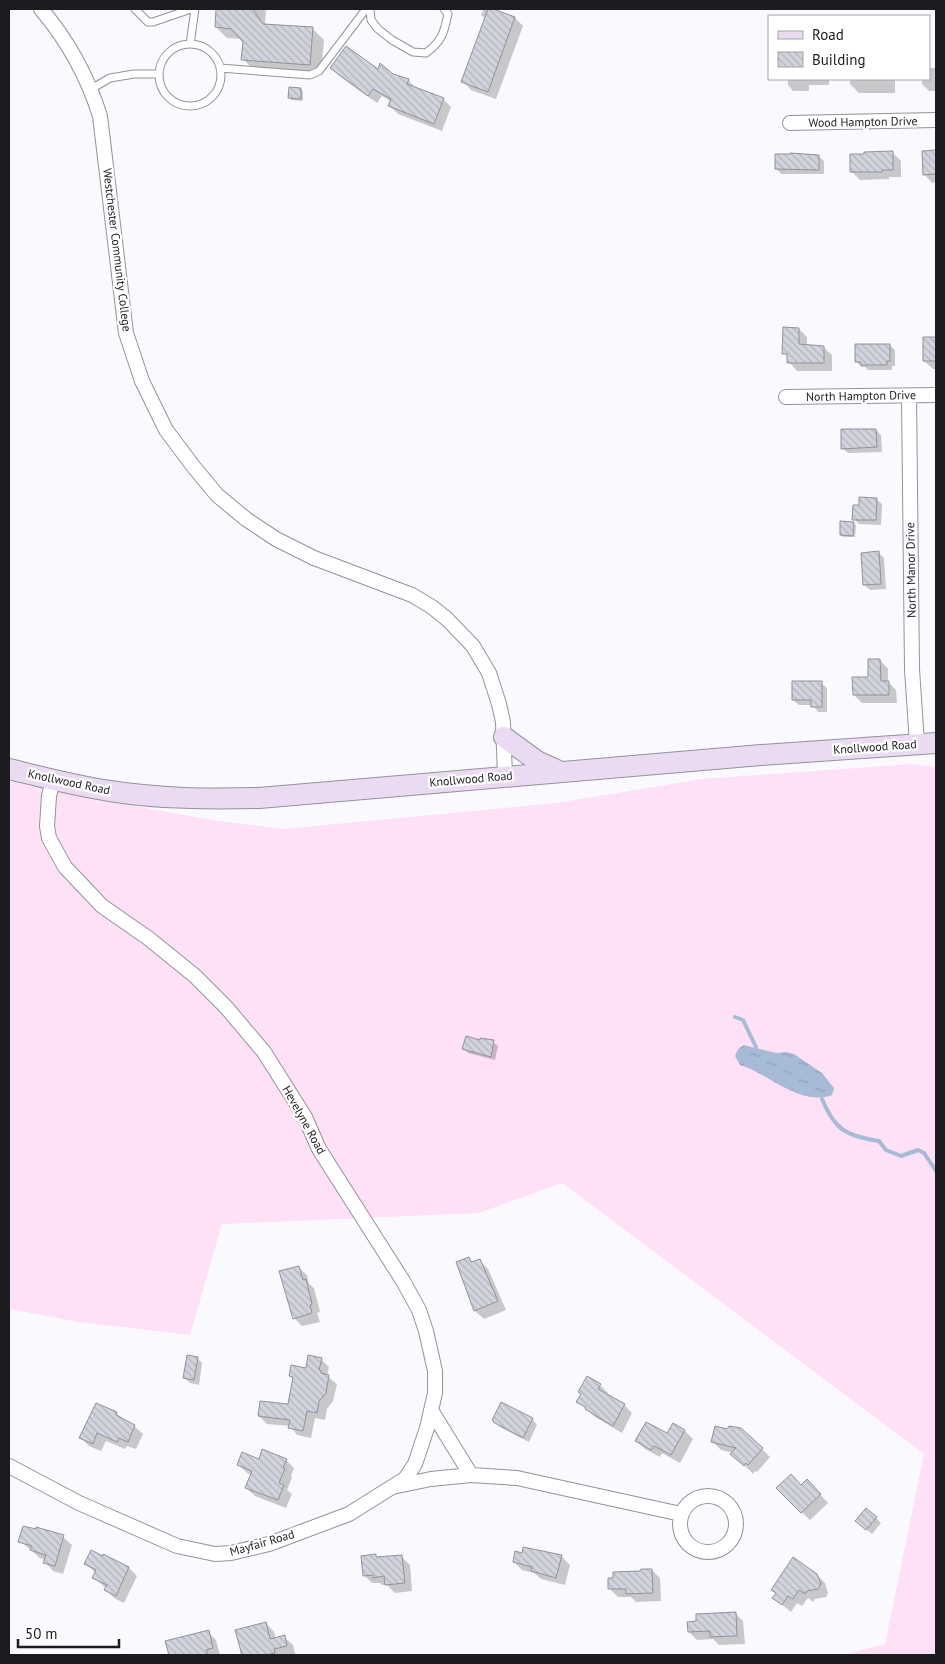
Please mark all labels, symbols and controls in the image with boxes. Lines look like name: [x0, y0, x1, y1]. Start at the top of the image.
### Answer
legend: [768, 15, 930, 80]
text: Road: [812, 25, 844, 44]
text: Building: [812, 50, 866, 69]
street label: Wood Hampton Drive: [808, 113, 918, 130]
street label: Westchester Community College: [100, 167, 135, 332]
street label: North Hampton Drive: [806, 387, 916, 404]
street label: North Manor Drive: [902, 522, 919, 618]
street label: Knollwood Road: [833, 736, 917, 757]
street label: Knollwood Road: [27, 765, 112, 798]
street label: Knollwood Road: [429, 767, 513, 790]
street label: Hevelyne Road: [279, 1083, 329, 1157]
street label: Mayfair Road: [228, 1526, 296, 1559]
scale bar: [18, 1616, 119, 1648]
text: 50 m: [25, 1624, 58, 1643]

